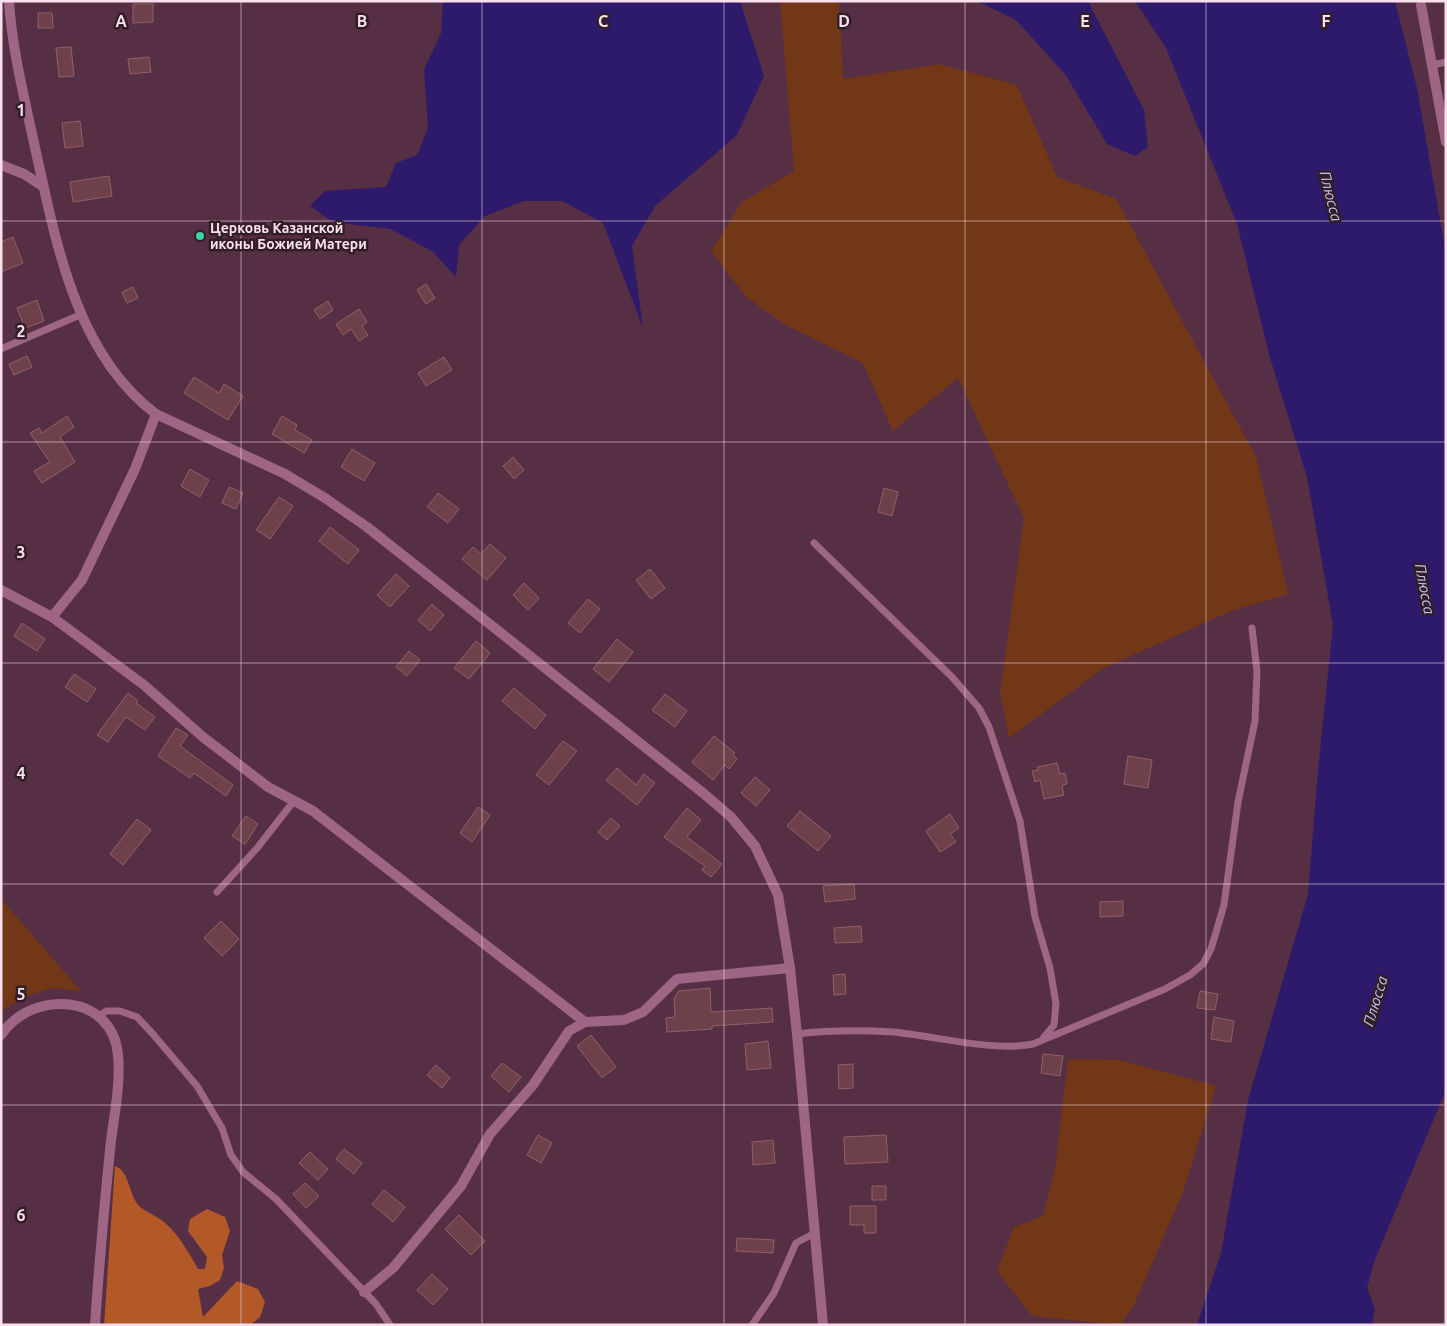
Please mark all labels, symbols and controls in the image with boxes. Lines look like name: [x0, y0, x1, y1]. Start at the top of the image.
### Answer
text: A: [115, 12, 127, 30]
text: B: [357, 12, 367, 30]
text: C: [598, 12, 608, 30]
text: D: [838, 12, 850, 30]
text: E: [1080, 12, 1090, 30]
text: F: [1322, 12, 1331, 30]
text: 1: [16, 101, 26, 119]
water label: Плюсса: [1317, 169, 1345, 223]
place label: Церковь Казанской иконы Божией Матери: [210, 220, 367, 252]
marker: Церковь Казанской иконы Божией Матери: [194, 230, 206, 242]
text: 2: [16, 322, 26, 340]
text: 3: [16, 543, 26, 561]
water label: Плюсса: [1412, 562, 1438, 616]
text: 4: [16, 764, 26, 782]
water label: Плюсса: [1359, 974, 1391, 1028]
text: 5: [16, 985, 26, 1003]
text: 6: [16, 1206, 26, 1224]

